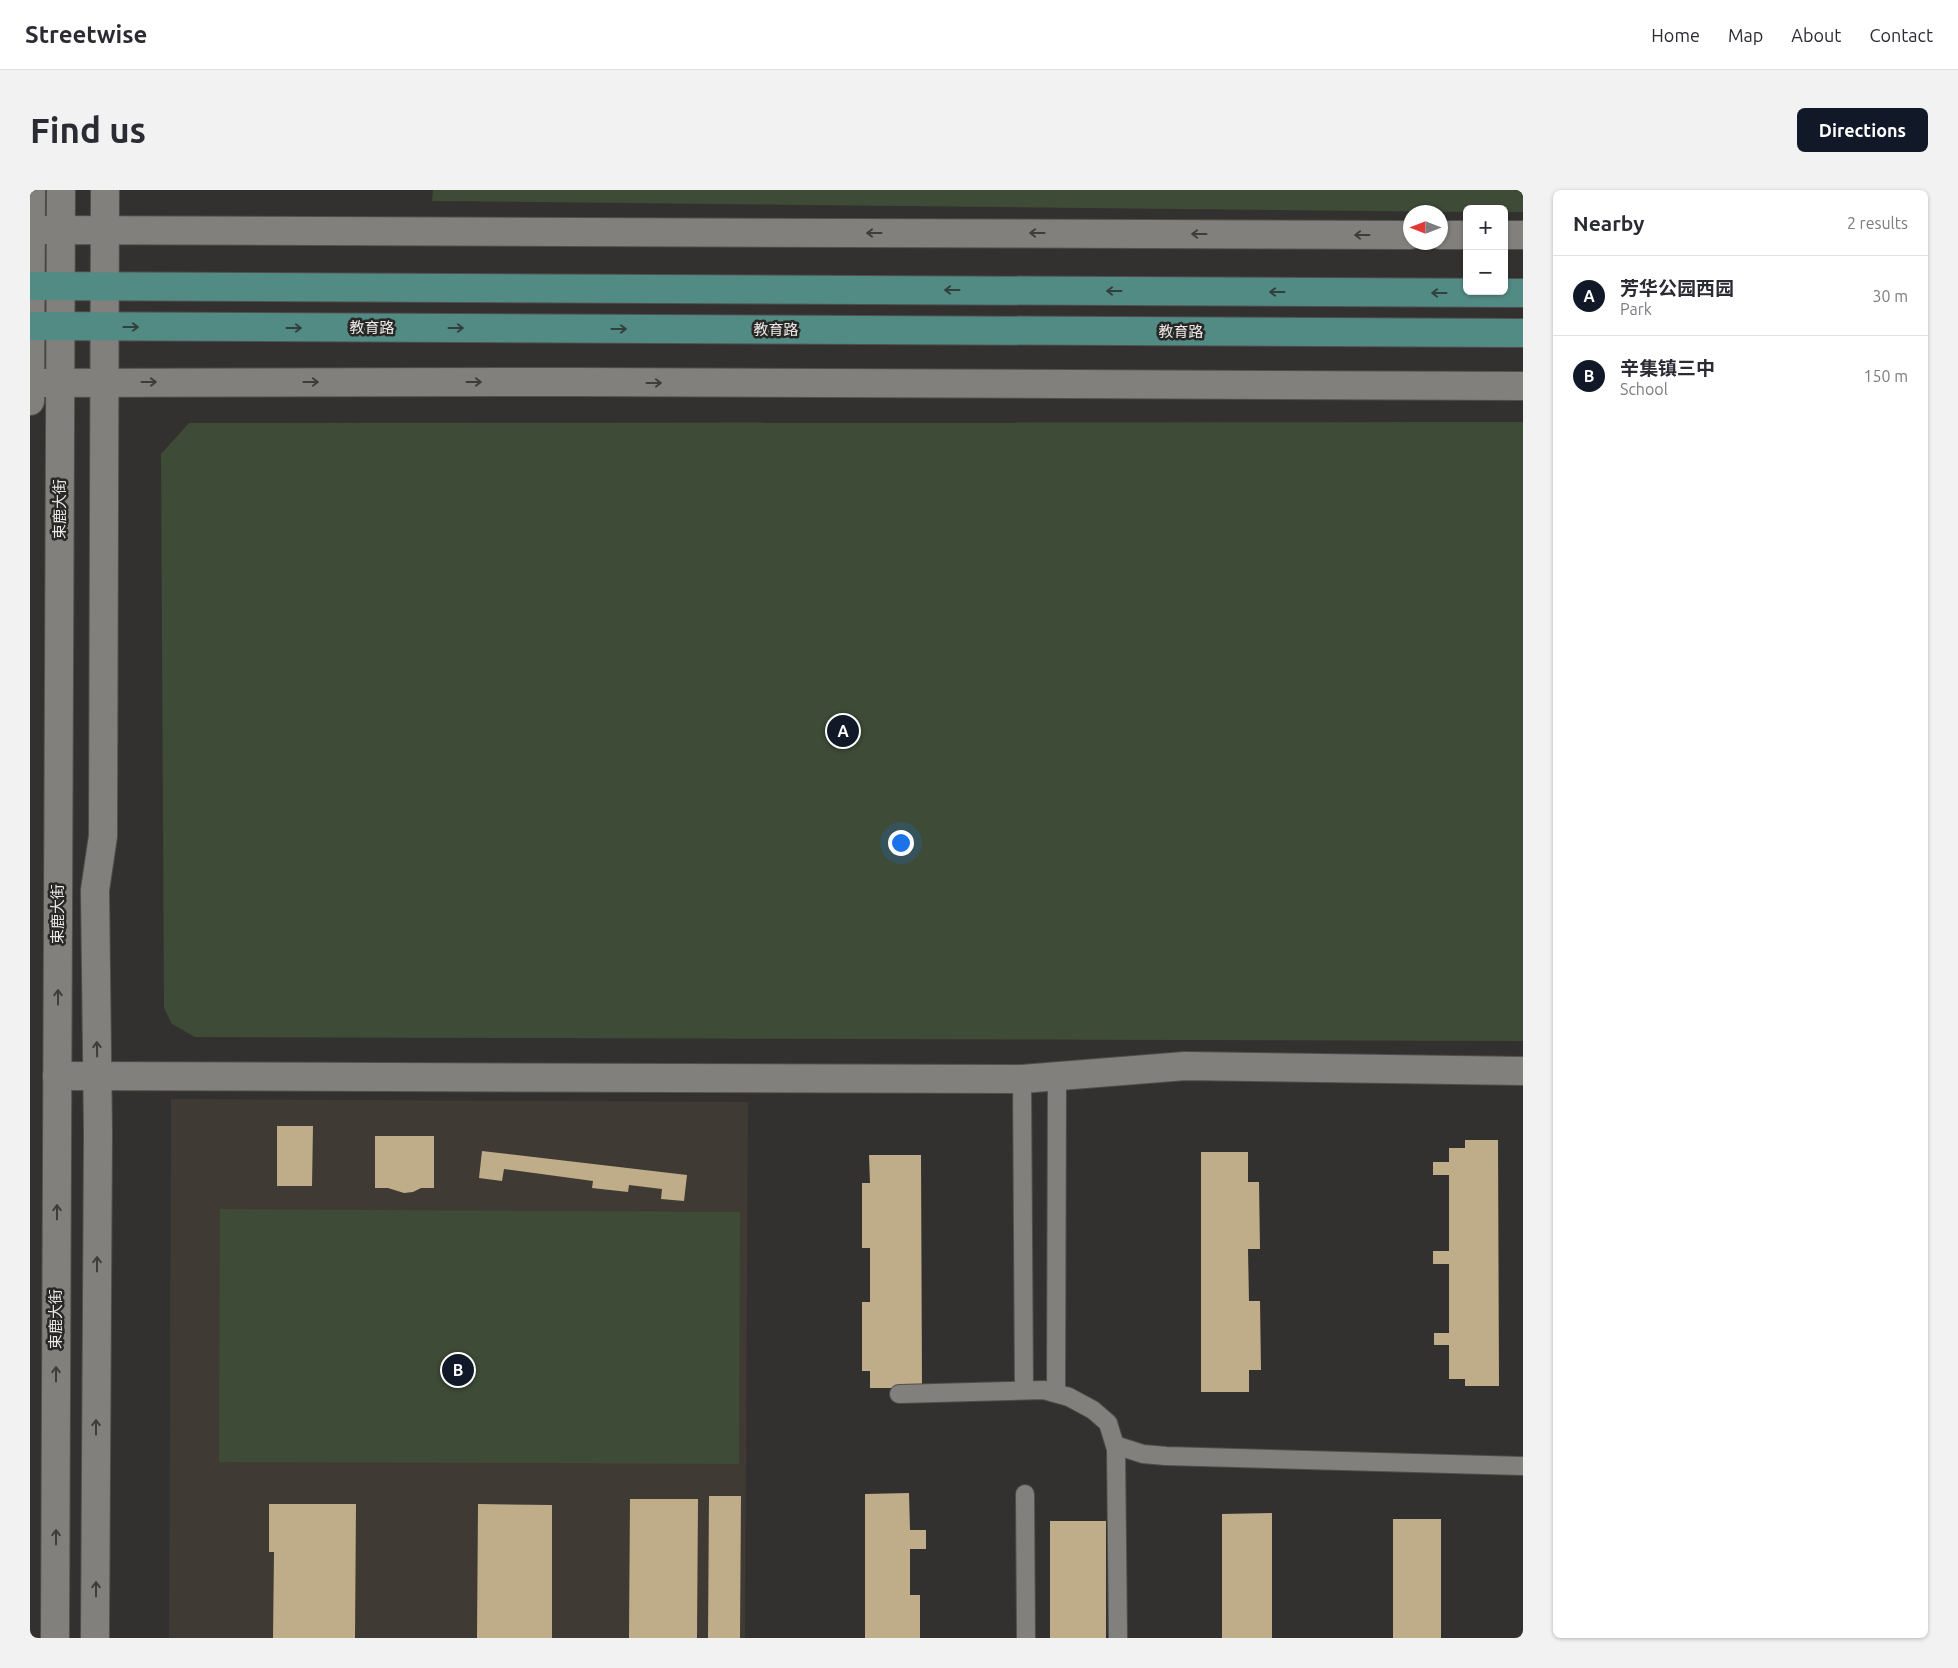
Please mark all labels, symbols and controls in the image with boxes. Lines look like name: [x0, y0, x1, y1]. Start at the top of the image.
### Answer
text: Streetwise: [25, 21, 147, 48]
text: Home: [1651, 25, 1700, 45]
text: Map: [1728, 25, 1763, 45]
text: About: [1791, 25, 1841, 45]
text: Contact: [1869, 25, 1933, 45]
button: Directions: [1797, 108, 1928, 152]
text: Find us: [30, 110, 146, 150]
north arrow: [1403, 205, 1448, 250]
map controls: [1463, 205, 1508, 295]
button: +: [1463, 205, 1508, 250]
text: Nearby: [1573, 211, 1644, 235]
text: 2 results: [1847, 214, 1908, 232]
one-way arrow: [867, 228, 883, 238]
one-way arrow: [1029, 228, 1046, 238]
one-way arrow: [1192, 229, 1208, 239]
one-way arrow: [1354, 230, 1370, 240]
button: −: [1463, 250, 1508, 295]
text: 芳华公园西园: [1620, 277, 1734, 299]
one-way arrow: [944, 285, 960, 295]
one-way arrow: [1107, 286, 1123, 296]
one-way arrow: [1269, 287, 1286, 297]
text: A: [1583, 287, 1595, 305]
text: 30 m: [1872, 287, 1908, 305]
one-way arrow: [1432, 288, 1448, 298]
text: Park: [1620, 300, 1652, 318]
street label: 教育路: [349, 319, 395, 336]
street label: 教育路: [753, 321, 799, 338]
one-way arrow: [122, 322, 139, 332]
one-way arrow: [285, 323, 301, 332]
one-way arrow: [448, 323, 464, 333]
street label: 教育路: [1158, 323, 1204, 340]
one-way arrow: [610, 324, 626, 334]
text: 辛集镇三中: [1620, 357, 1715, 379]
text: B: [1584, 367, 1594, 385]
text: 150 m: [1863, 367, 1908, 385]
one-way arrow: [140, 377, 156, 387]
one-way arrow: [302, 377, 319, 387]
one-way arrow: [465, 377, 481, 387]
one-way arrow: [645, 378, 661, 388]
text: School: [1620, 380, 1668, 398]
street label: 束鹿大街: [51, 479, 68, 539]
pin: A: [827, 712, 859, 750]
your location: [888, 830, 914, 856]
street label: 束鹿大街: [49, 884, 66, 944]
one-way arrow: [53, 989, 63, 1006]
one-way arrow: [92, 1042, 102, 1058]
one-way arrow: [52, 1204, 62, 1220]
one-way arrow: [92, 1257, 102, 1273]
street label: 束鹿大街: [47, 1289, 64, 1349]
pin: B: [442, 1351, 474, 1389]
one-way arrow: [51, 1367, 61, 1383]
one-way arrow: [91, 1419, 101, 1436]
one-way arrow: [51, 1529, 61, 1546]
one-way arrow: [91, 1582, 100, 1598]

